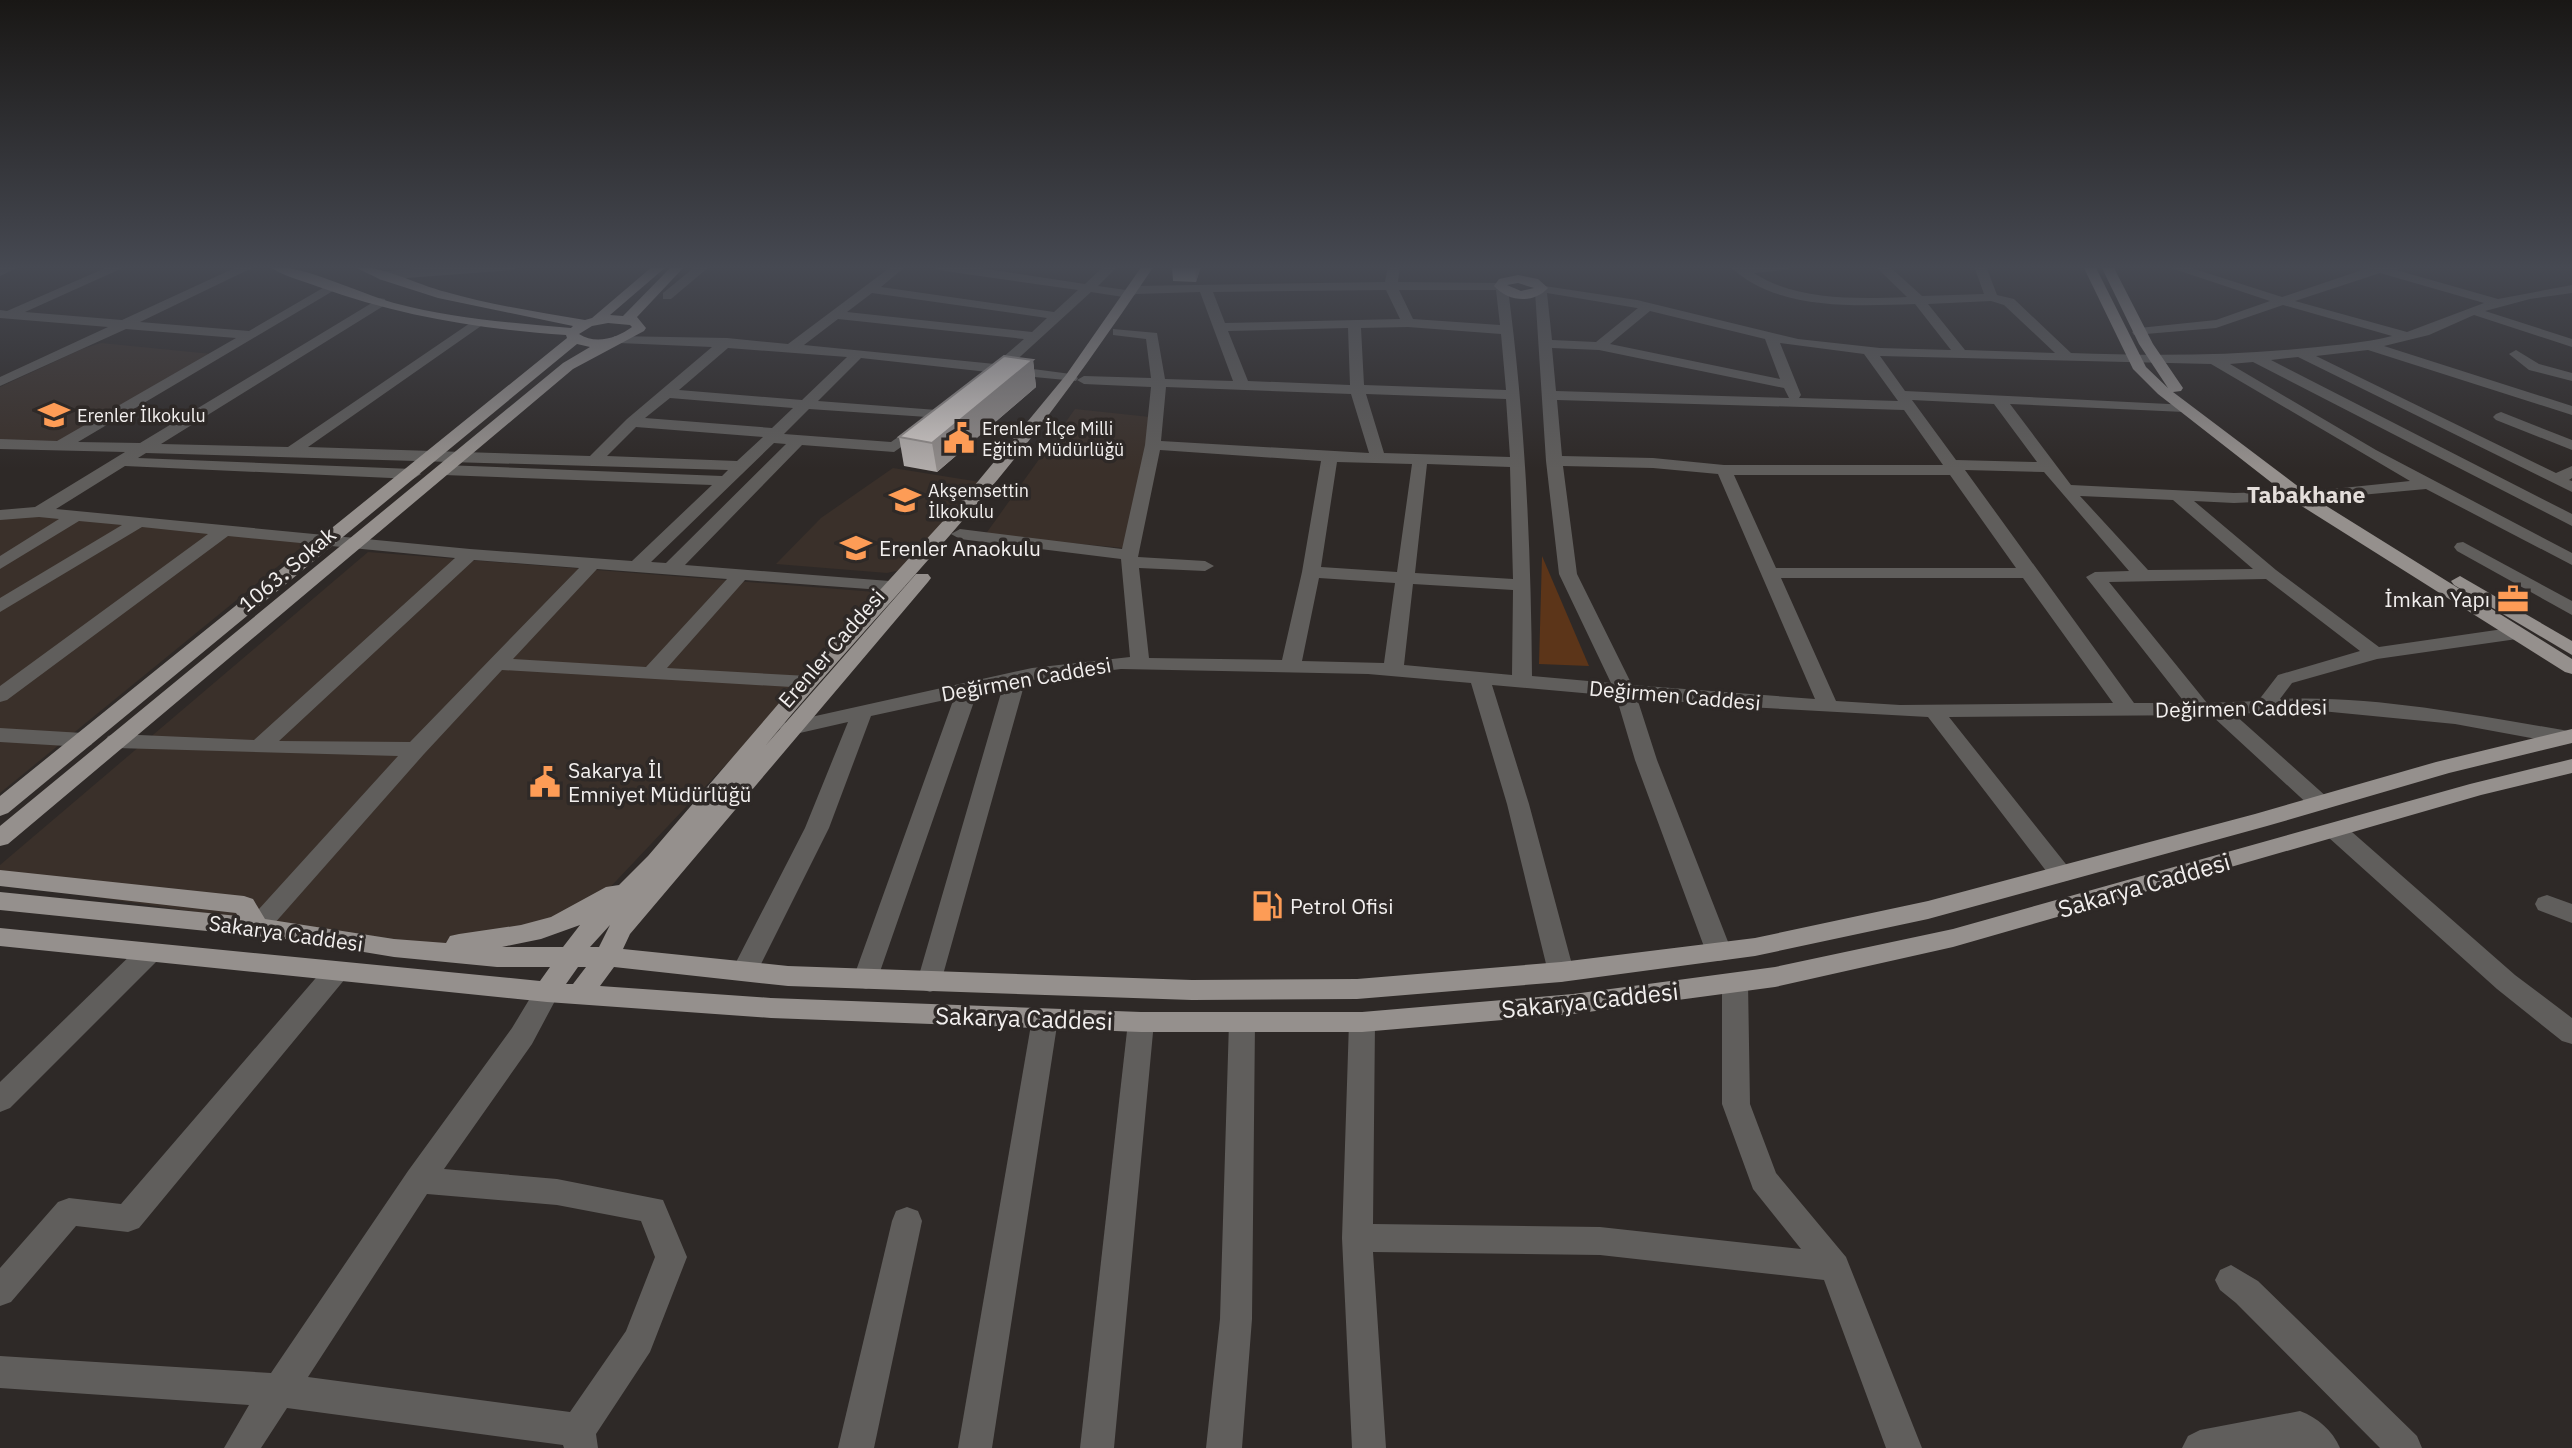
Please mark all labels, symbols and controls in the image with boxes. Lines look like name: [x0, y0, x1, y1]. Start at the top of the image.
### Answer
school or university icon: Erenler İlkokulu: [37, 398, 71, 432]
place label: Erenler İlkokulu: [77, 404, 206, 427]
place label: Erenler İlçe Milli Eğitim Müdürlüğü: [982, 417, 1124, 461]
public building icon: Erenler İlçe Milli Eğitim Müdürlüğü: [942, 421, 976, 455]
place label: Akşemsettin İlkokulu: [928, 479, 1029, 523]
district label: Tabakhane: [2247, 479, 2365, 509]
school or university icon: Akşemsettin İlkokulu: [888, 483, 922, 517]
street label: 1063. Sokak: [233, 520, 341, 618]
school or university icon: Erenler Anaokulu: [839, 531, 873, 565]
place label: Erenler Anaokulu: [879, 534, 1041, 562]
office icon: İmkan Yapı: [2496, 582, 2530, 616]
street label: Erenler Caddesi: [772, 583, 890, 713]
place label: İmkan Yapı: [2384, 585, 2490, 613]
street label: Değirmen Caddesi: [939, 650, 1113, 708]
street label: Değirmen Caddesi: [1588, 674, 1762, 716]
street label: Değirmen Caddesi: [2155, 693, 2327, 723]
place label: Sakarya İl Emniyet Müdürlüğü: [568, 756, 751, 808]
public building icon: Sakarya İl Emniyet Müdürlüğü: [528, 765, 562, 799]
street label: Sakarya Caddesi: [2054, 845, 2234, 925]
fuel station icon: Petrol Ofisi: [1250, 889, 1284, 923]
place label: Petrol Ofisi: [1290, 892, 1394, 920]
street label: Sakarya Caddesi: [207, 908, 365, 958]
street label: Sakarya Caddesi: [1500, 975, 1680, 1025]
street label: Sakarya Caddesi: [935, 999, 1113, 1037]

